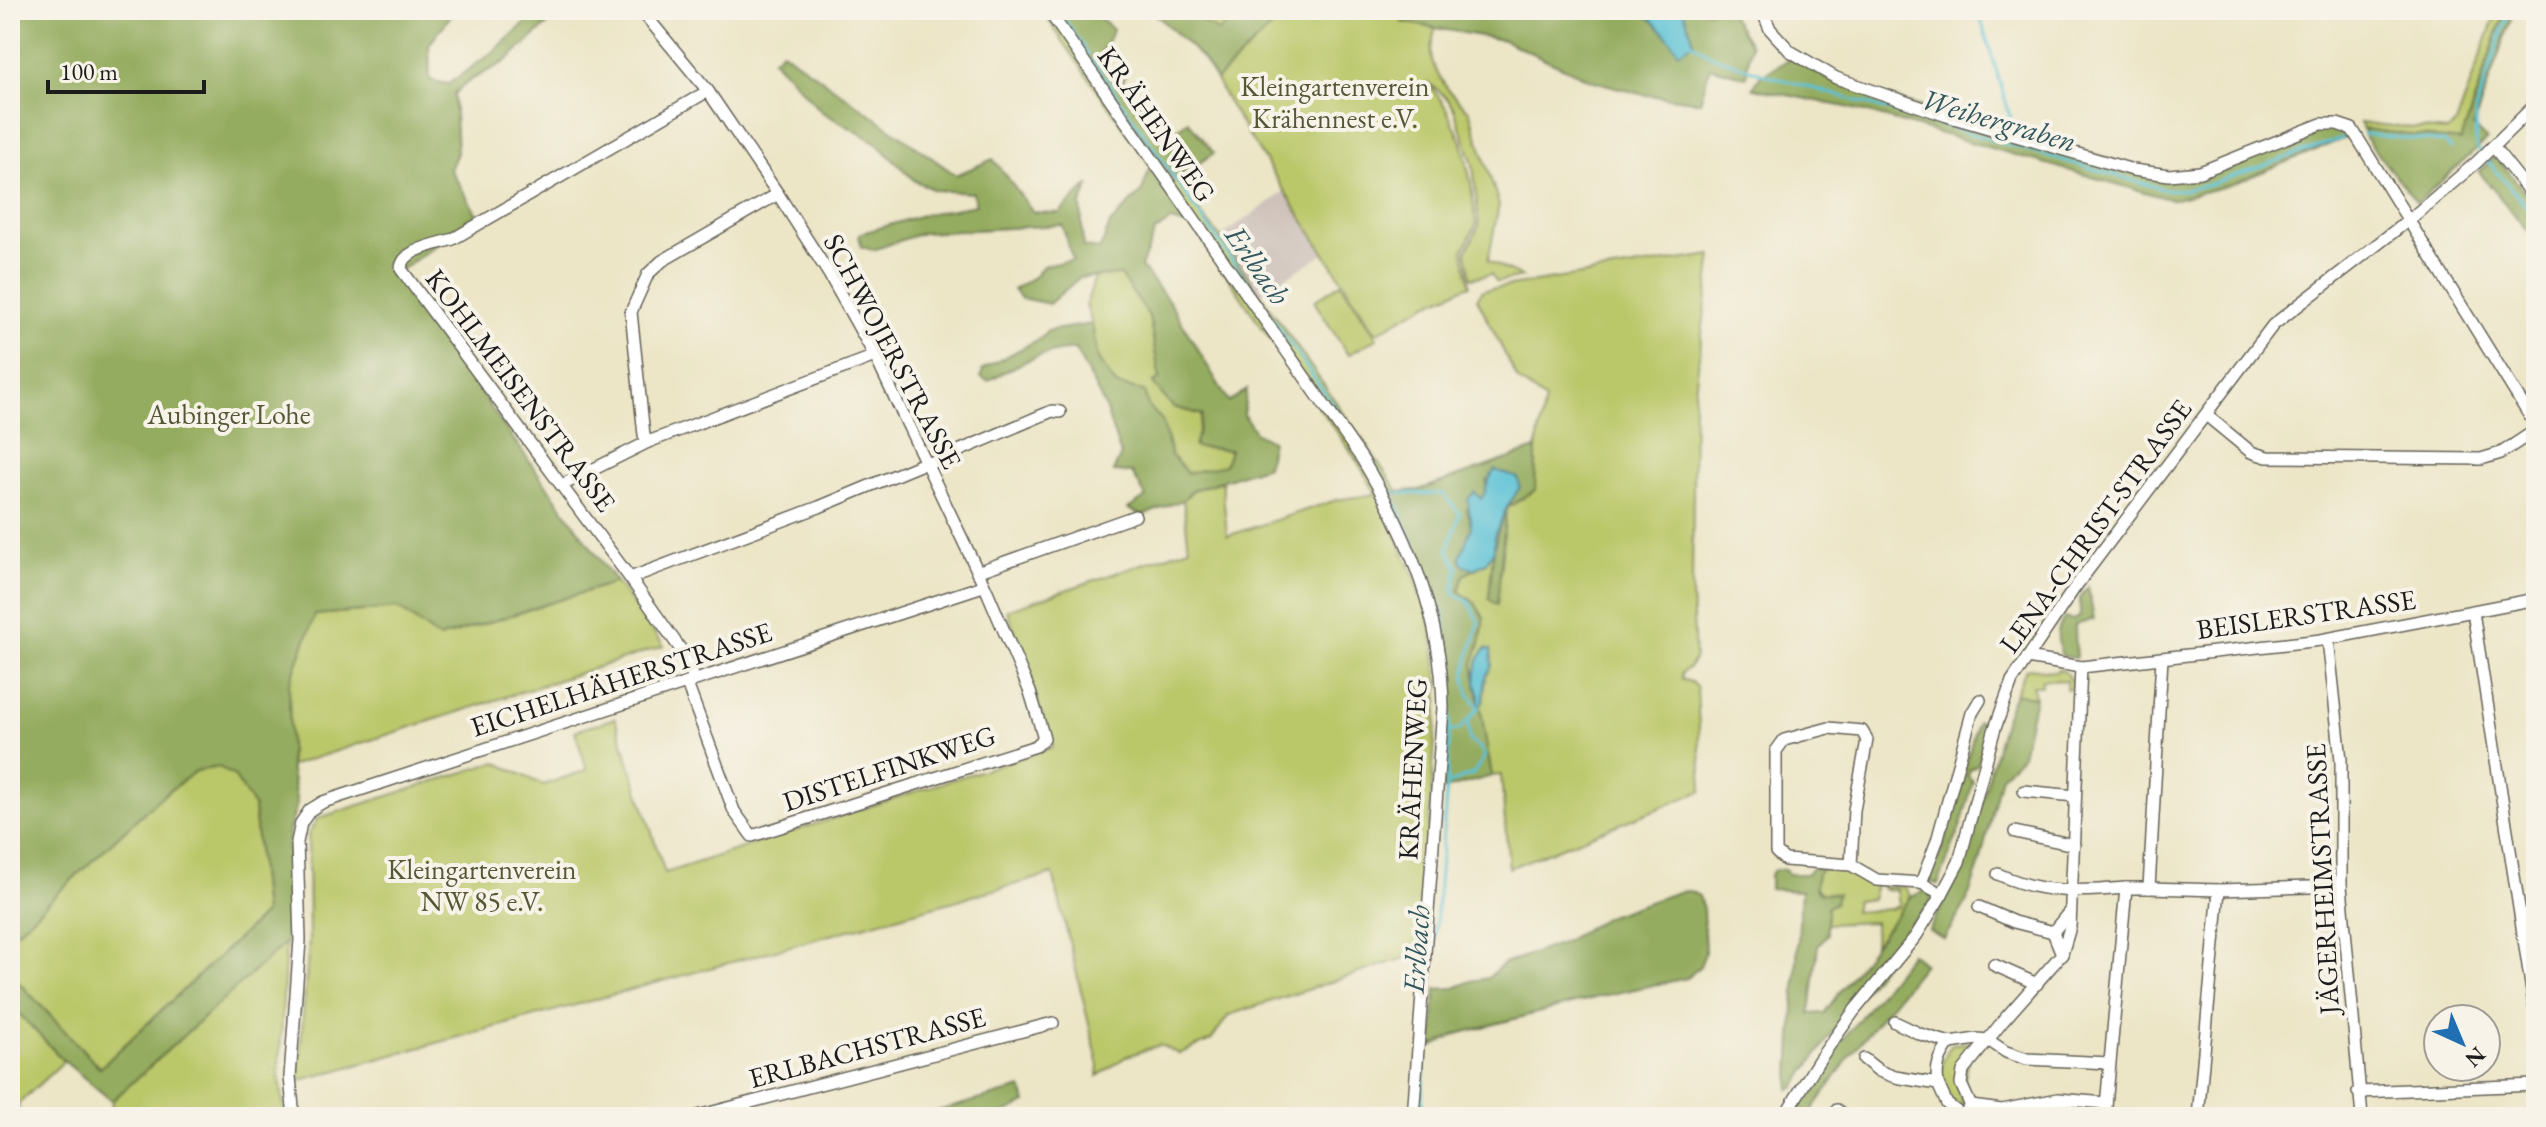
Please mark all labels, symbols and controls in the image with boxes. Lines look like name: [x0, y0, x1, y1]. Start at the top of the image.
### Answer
street label: KRÄHENWEG: [1090, 39, 1224, 209]
scale bar: [48, 44, 204, 94]
text: 100 m: [60, 56, 118, 87]
park label: Kleingartenverein Krähennest e.V.: [1240, 68, 1430, 136]
water label: Weihergraben: [1917, 79, 2081, 161]
water label: Erlbach: [1216, 217, 1300, 313]
street label: SCHWOJERSTRASSE: [816, 227, 970, 475]
street label: KOHLMEISENSTRASSE: [418, 261, 624, 519]
street label: LENA-CHRIST-STRASSE: [1991, 392, 2199, 660]
park label: Aubinger Lohe: [146, 396, 311, 432]
street label: BEISLERSTRASSE: [2194, 581, 2418, 647]
street label: EICHELHÄHERSTRASSE: [466, 613, 776, 745]
street label: KRÄHENWEG: [1389, 677, 1435, 861]
street label: DISTELFINKWEG: [778, 717, 1000, 819]
street label: JÄGERHEIMSTRASSE: [2297, 742, 2347, 1018]
park label: Kleingartenverein NW 85 e.V.: [387, 851, 577, 919]
water label: Erlbach: [1393, 903, 1439, 995]
street label: ERLBACHSTRASSE: [745, 998, 990, 1096]
north arrow: [2422, 1003, 2502, 1083]
text: N: [2459, 1040, 2492, 1074]

